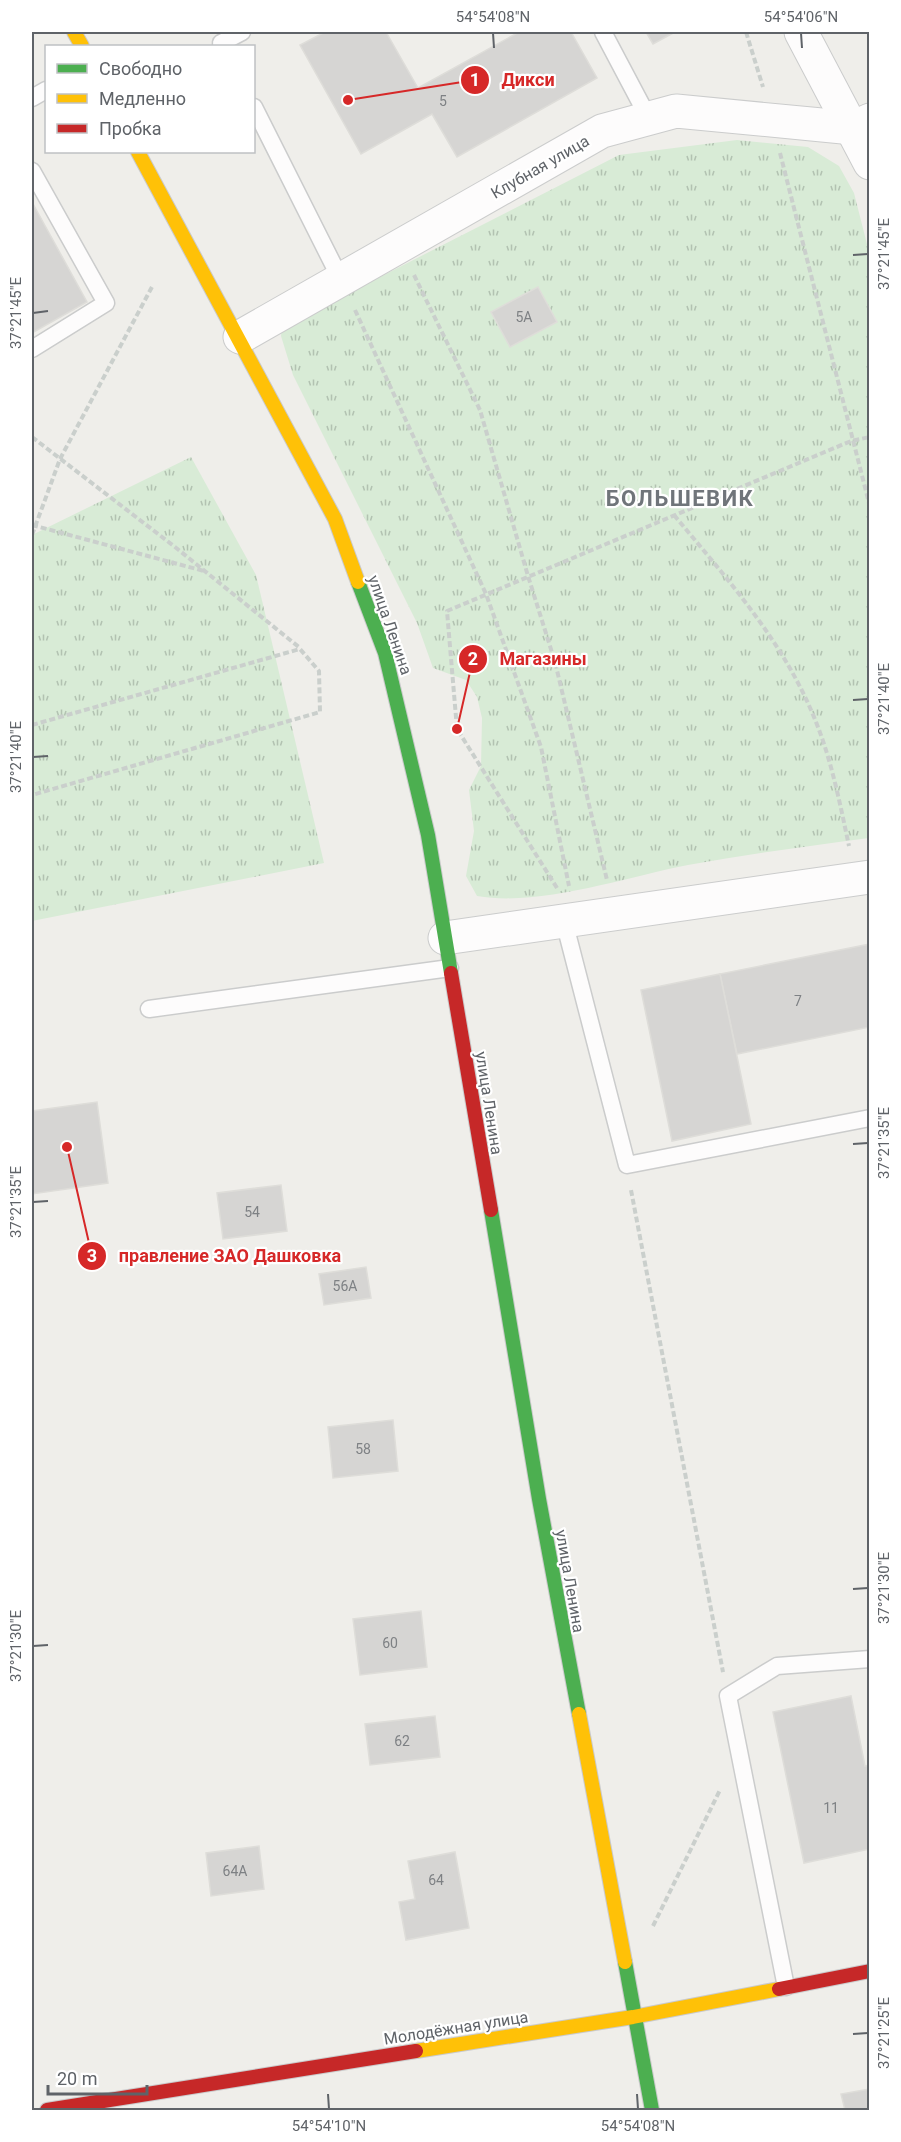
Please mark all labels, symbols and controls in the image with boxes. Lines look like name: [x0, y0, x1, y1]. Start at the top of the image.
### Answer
text: 54°54'08"N: [456, 8, 530, 26]
text: 54°54'06"N: [764, 8, 838, 26]
legend: [45, 45, 255, 153]
text: Свободно: [99, 58, 182, 79]
callout: Дикси: [460, 62, 567, 98]
text: 1: [470, 69, 480, 90]
text: Дикси: [501, 69, 555, 90]
text: Медленно: [99, 88, 186, 109]
house number: 5: [439, 93, 447, 109]
text: Пробка: [99, 118, 162, 139]
street label: Клубная улица: [487, 131, 593, 203]
text: 37°21'45"E: [875, 217, 893, 290]
text: 37°21'45"E: [7, 276, 25, 349]
house number: 5А: [515, 309, 533, 325]
district label: БОЛЬШЕВИК: [606, 486, 754, 511]
street label: улица Ленина: [364, 573, 416, 677]
callout: Магазины: [458, 641, 599, 677]
text: 2: [468, 648, 478, 669]
text: Магазины: [499, 648, 587, 669]
text: 37°21'40"E: [875, 662, 893, 735]
text: 37°21'40"E: [7, 720, 25, 793]
house number: 7: [794, 993, 802, 1009]
street label: улица Ленина: [471, 1050, 507, 1156]
text: 37°21'35"E: [875, 1106, 893, 1179]
text: 37°21'35"E: [7, 1165, 25, 1238]
house number: 54: [244, 1204, 260, 1220]
callout: правление ЗАО Дашковка: [77, 1238, 353, 1274]
text: 3: [87, 1245, 97, 1266]
text: правление ЗАО Дашковка: [119, 1245, 342, 1266]
house number: 56А: [333, 1278, 357, 1294]
house number: 58: [355, 1441, 371, 1457]
street label: улица Ленина: [552, 1528, 588, 1634]
text: 37°21'30"E: [875, 1551, 893, 1624]
text: 37°21'30"E: [7, 1609, 25, 1682]
house number: 60: [382, 1635, 398, 1651]
house number: 62: [394, 1733, 410, 1749]
house number: 11: [823, 1800, 839, 1816]
house number: 64А: [223, 1863, 247, 1879]
house number: 64: [428, 1872, 444, 1888]
text: 37°21'25"E: [875, 1996, 893, 2069]
street label: Молодёжная улица: [383, 2007, 529, 2049]
scale bar: [48, 2058, 147, 2096]
text: 20 m: [57, 2068, 97, 2089]
text: 54°54'10"N: [292, 2117, 366, 2135]
text: 54°54'08"N: [601, 2117, 675, 2135]

